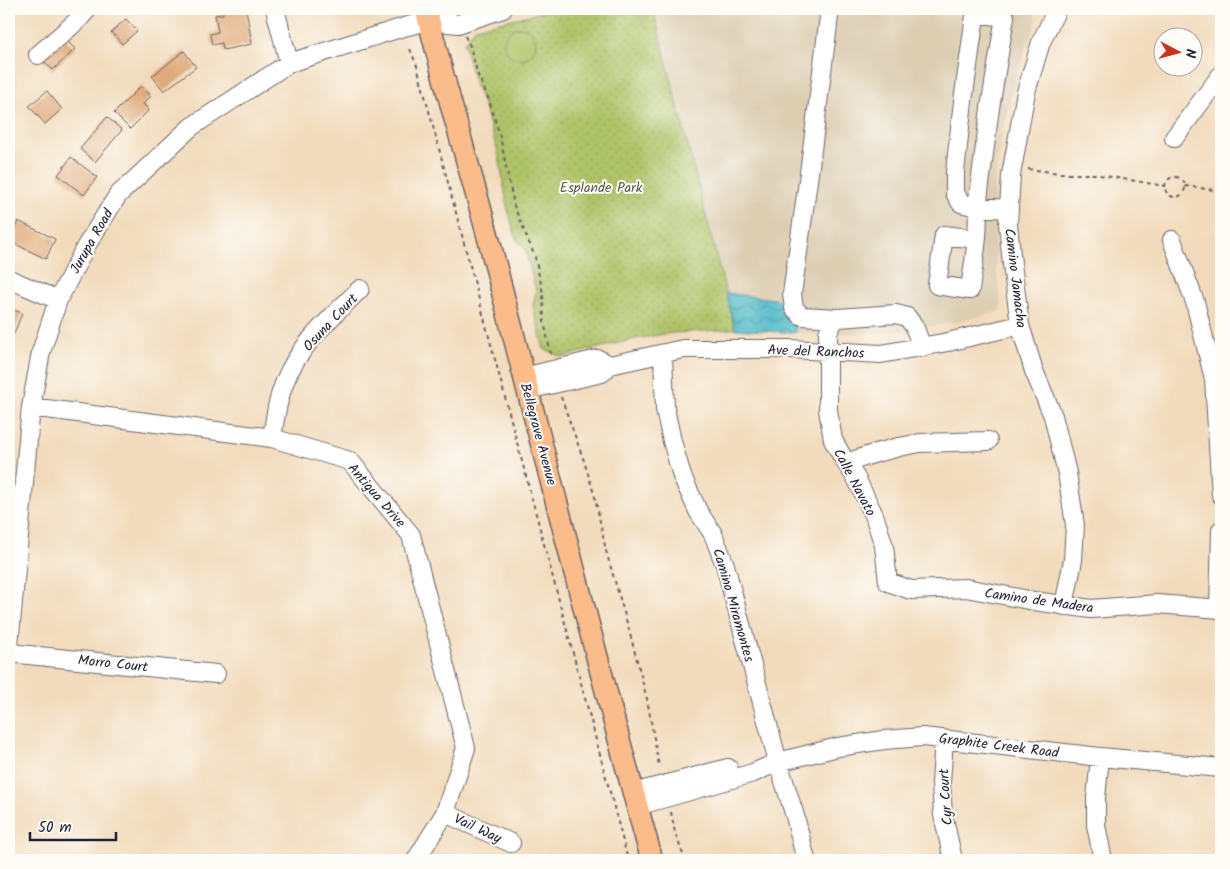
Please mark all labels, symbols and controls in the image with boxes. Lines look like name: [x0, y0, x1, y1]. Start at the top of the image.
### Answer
north arrow: [1152, 28, 1202, 78]
text: N: [1179, 48, 1201, 59]
park label: Esplande Park: [560, 177, 643, 199]
street label: Jurupa Road: [64, 204, 120, 278]
street label: Camino Jamacha: [998, 227, 1032, 329]
street label: Osuna Court: [298, 288, 364, 357]
street label: Ave del Ranchos: [767, 339, 865, 365]
street label: Bellegrave Avenue: [514, 381, 562, 489]
street label: Calle Navato: [827, 445, 881, 520]
street label: Antigua Drive: [342, 458, 411, 533]
street label: Camino Miramontes: [706, 546, 760, 665]
street label: Camino de Madera: [983, 582, 1095, 620]
street label: Morro Court: [77, 649, 149, 679]
street label: Graphite Creek Road: [938, 728, 1061, 764]
street label: Cyr Court: [933, 767, 959, 826]
street label: Vail Way: [450, 808, 505, 850]
scale bar: [30, 809, 116, 841]
text: 50 m: [38, 816, 72, 840]

